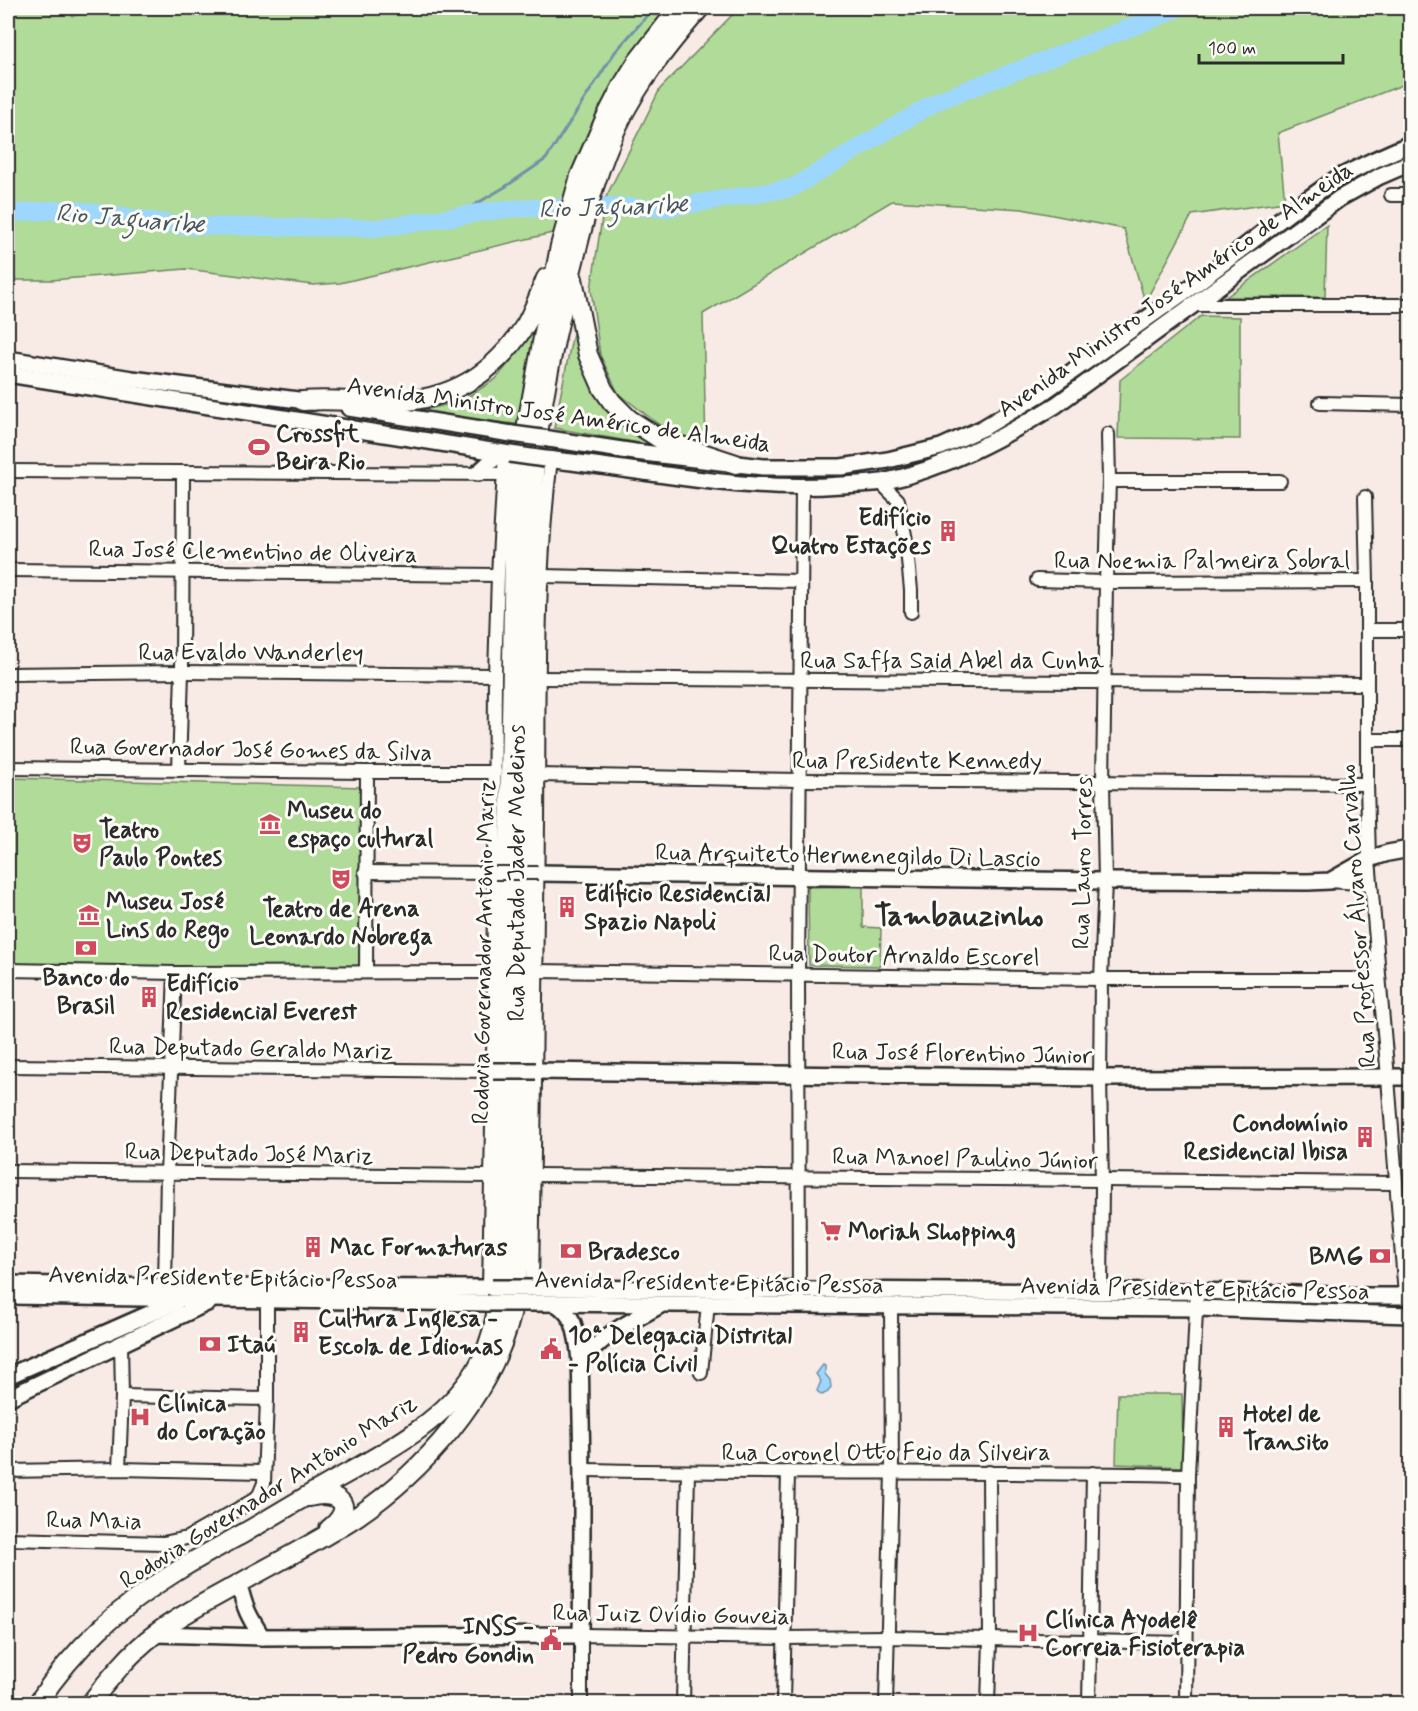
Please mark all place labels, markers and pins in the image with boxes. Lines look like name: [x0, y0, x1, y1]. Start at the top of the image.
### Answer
place label: Crossfit Beira Rio: [276, 419, 365, 478]
sports icon: Crossfit Beira Rio: [247, 435, 271, 459]
place label: Edifício Quatro Estações: [771, 503, 931, 562]
building icon: Edifício Quatro Estações: [936, 519, 960, 543]
place label: Museu do espaço cultural: [287, 796, 433, 855]
museum icon: Museu do espaço cultural: [258, 812, 282, 836]
place label: Teatro Paulo Pontes: [99, 815, 223, 874]
theatre icon: Teatro Paulo Pontes: [70, 831, 94, 855]
theatre icon: Teatro de Arena Leonardo Nobrega: [329, 867, 353, 891]
place label: Edíficio Residencial Spazio Napoli: [584, 879, 771, 938]
place label: Museu José Lins do Rego: [106, 887, 229, 949]
place label: Teatro de Arena Leonardo Nobrega: [249, 894, 433, 956]
building icon: Edíficio Residencial Spazio Napoli: [555, 895, 579, 919]
museum icon: Museu José Lins do Rego: [77, 903, 101, 927]
bank icon: Banco do Brasil: [74, 936, 98, 960]
place label: Banco do Brasil: [43, 963, 130, 1022]
place label: Edifício Residencial Everest: [166, 969, 358, 1028]
building icon: Edifício Residencial Everest: [137, 985, 161, 1009]
place label: Condomínio Residencial Ibisa: [1184, 1109, 1348, 1168]
building icon: Condomínio Residencial Ibisa: [1353, 1125, 1377, 1149]
place label: Moriah Shopping: [848, 1217, 1016, 1249]
supermarket icon: Moriah Shopping: [819, 1219, 843, 1243]
place label: Mac Formaturas: [330, 1233, 508, 1264]
building icon: Mac Formaturas: [301, 1235, 325, 1259]
place label: Bradesco: [588, 1237, 680, 1268]
bank icon: Bradesco: [559, 1239, 583, 1263]
place label: BMG: [1309, 1242, 1363, 1273]
bank icon: BMG: [1368, 1244, 1392, 1268]
place label: Cultura Inglesa - Escola de Idiomas: [318, 1304, 504, 1363]
building icon: Cultura Inglesa - Escola de Idiomas: [289, 1320, 313, 1344]
place label: 10ª Delegacia Distrital - Polícia Civil: [568, 1321, 792, 1380]
place label: Itaú: [227, 1330, 275, 1361]
bank icon: Itaú: [198, 1332, 222, 1356]
public building icon: 10ª Delegacia Distrital - Polícia Civil: [539, 1337, 563, 1361]
place label: Clínica do Coração: [157, 1389, 266, 1448]
place label: Hotel de Transito: [1243, 1399, 1329, 1458]
hospital icon: Clínica do Coração: [128, 1405, 152, 1429]
building icon: Hotel de Transito: [1214, 1415, 1238, 1439]
place label: Clínica Ayodelê Correia Fisioterapia: [1045, 1605, 1245, 1664]
place label: INSS - Pedro Gondin: [402, 1612, 534, 1671]
hospital icon: Clínica Ayodelê Correia Fisioterapia: [1016, 1621, 1040, 1645]
public building icon: INSS - Pedro Gondin: [539, 1628, 563, 1652]

